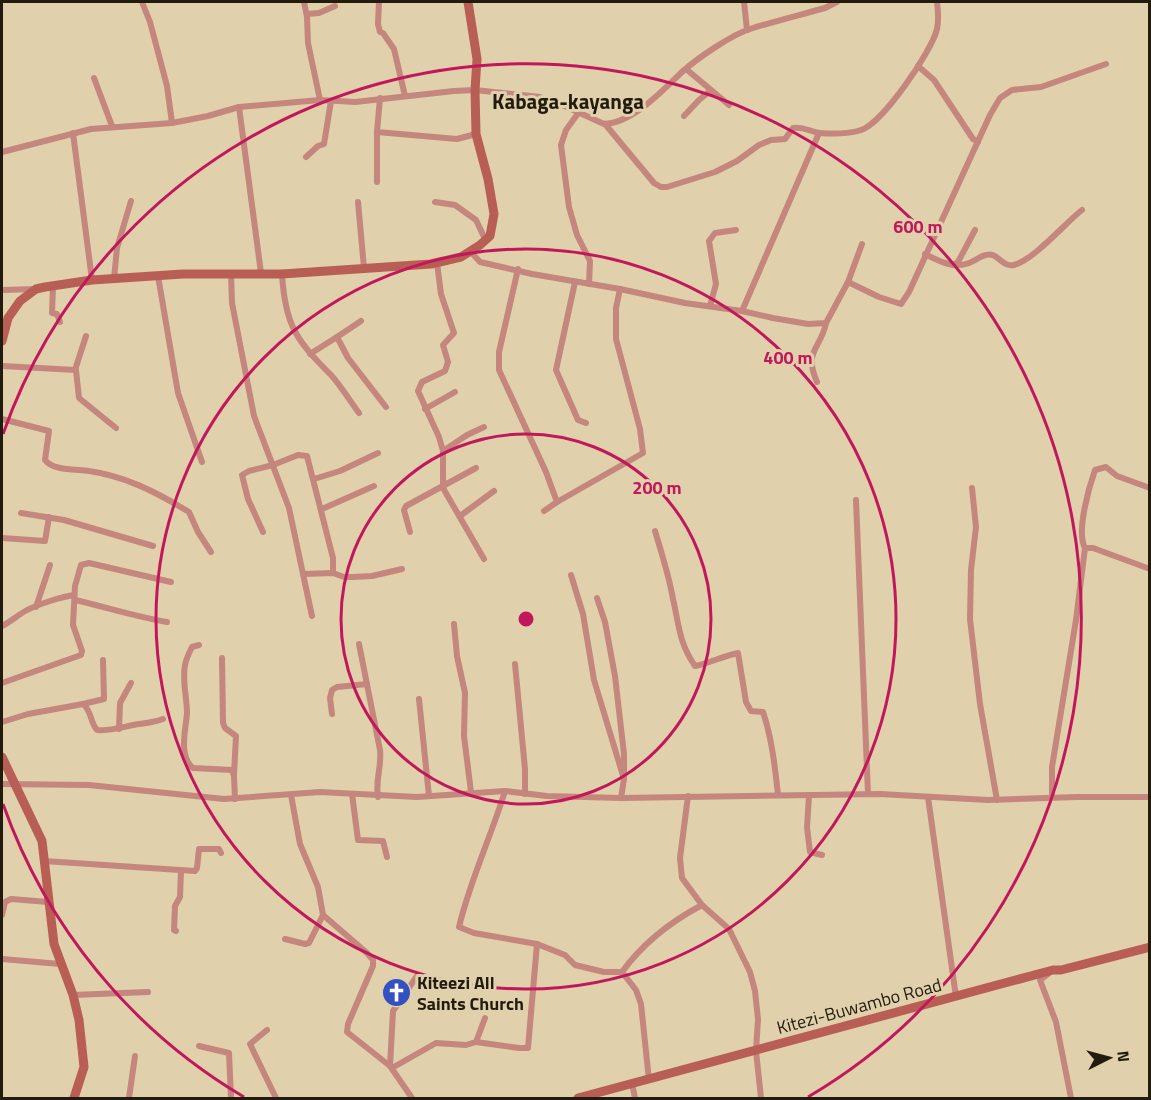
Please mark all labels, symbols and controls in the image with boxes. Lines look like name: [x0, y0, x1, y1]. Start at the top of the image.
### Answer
district label: Kabaga-kayanga: [492, 85, 644, 117]
text: 600 m: [893, 213, 943, 240]
text: 400 m: [763, 344, 813, 371]
text: 200 m: [632, 474, 682, 501]
centre of rings: [516, 609, 536, 629]
place label: Kiteezi All Saints Church: [417, 969, 524, 1017]
street label: Kitezi-Buwambo Road: [773, 971, 945, 1041]
church icon: Kiteezi All Saints Church: [380, 976, 412, 1008]
north arrow: [1079, 1028, 1139, 1088]
text: N: [1111, 1050, 1136, 1063]

